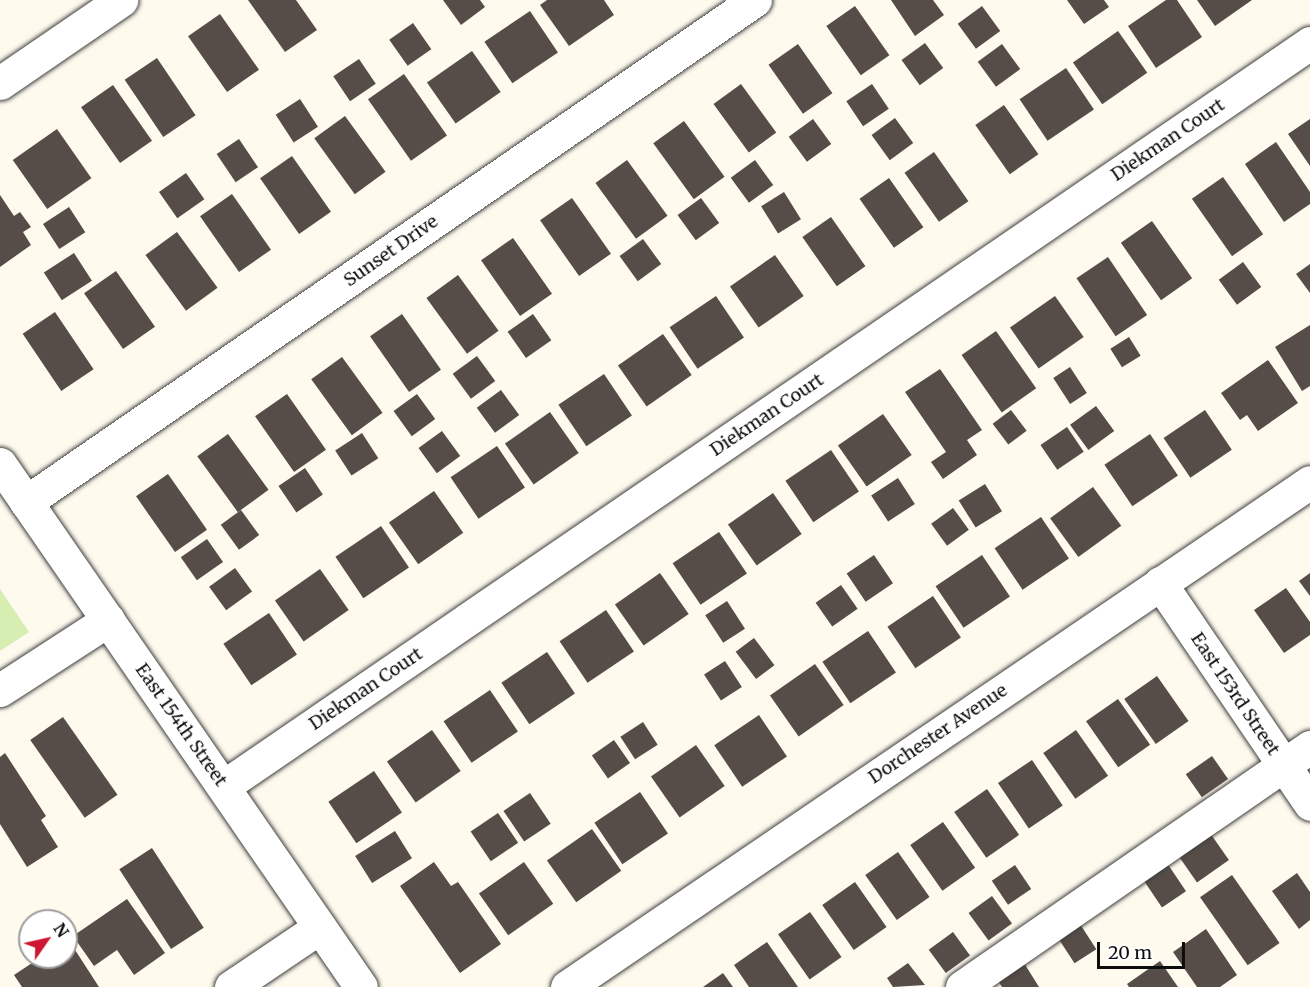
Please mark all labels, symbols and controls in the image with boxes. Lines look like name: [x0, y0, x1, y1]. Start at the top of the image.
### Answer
street label: Diekman Court: [1107, 94, 1229, 186]
street label: Sunset Drive: [340, 211, 442, 291]
street label: Diekman Court: [706, 369, 828, 461]
street label: East 153rd Street: [1186, 629, 1284, 759]
street label: Diekman Court: [305, 643, 427, 735]
street label: East 154th Street: [131, 659, 231, 791]
street label: Dorchester Avenue: [865, 680, 1011, 788]
north arrow: [18, 909, 78, 969]
text: N: [49, 919, 73, 941]
scale bar: [1100, 930, 1188, 968]
text: 20 m: [1108, 941, 1152, 964]

